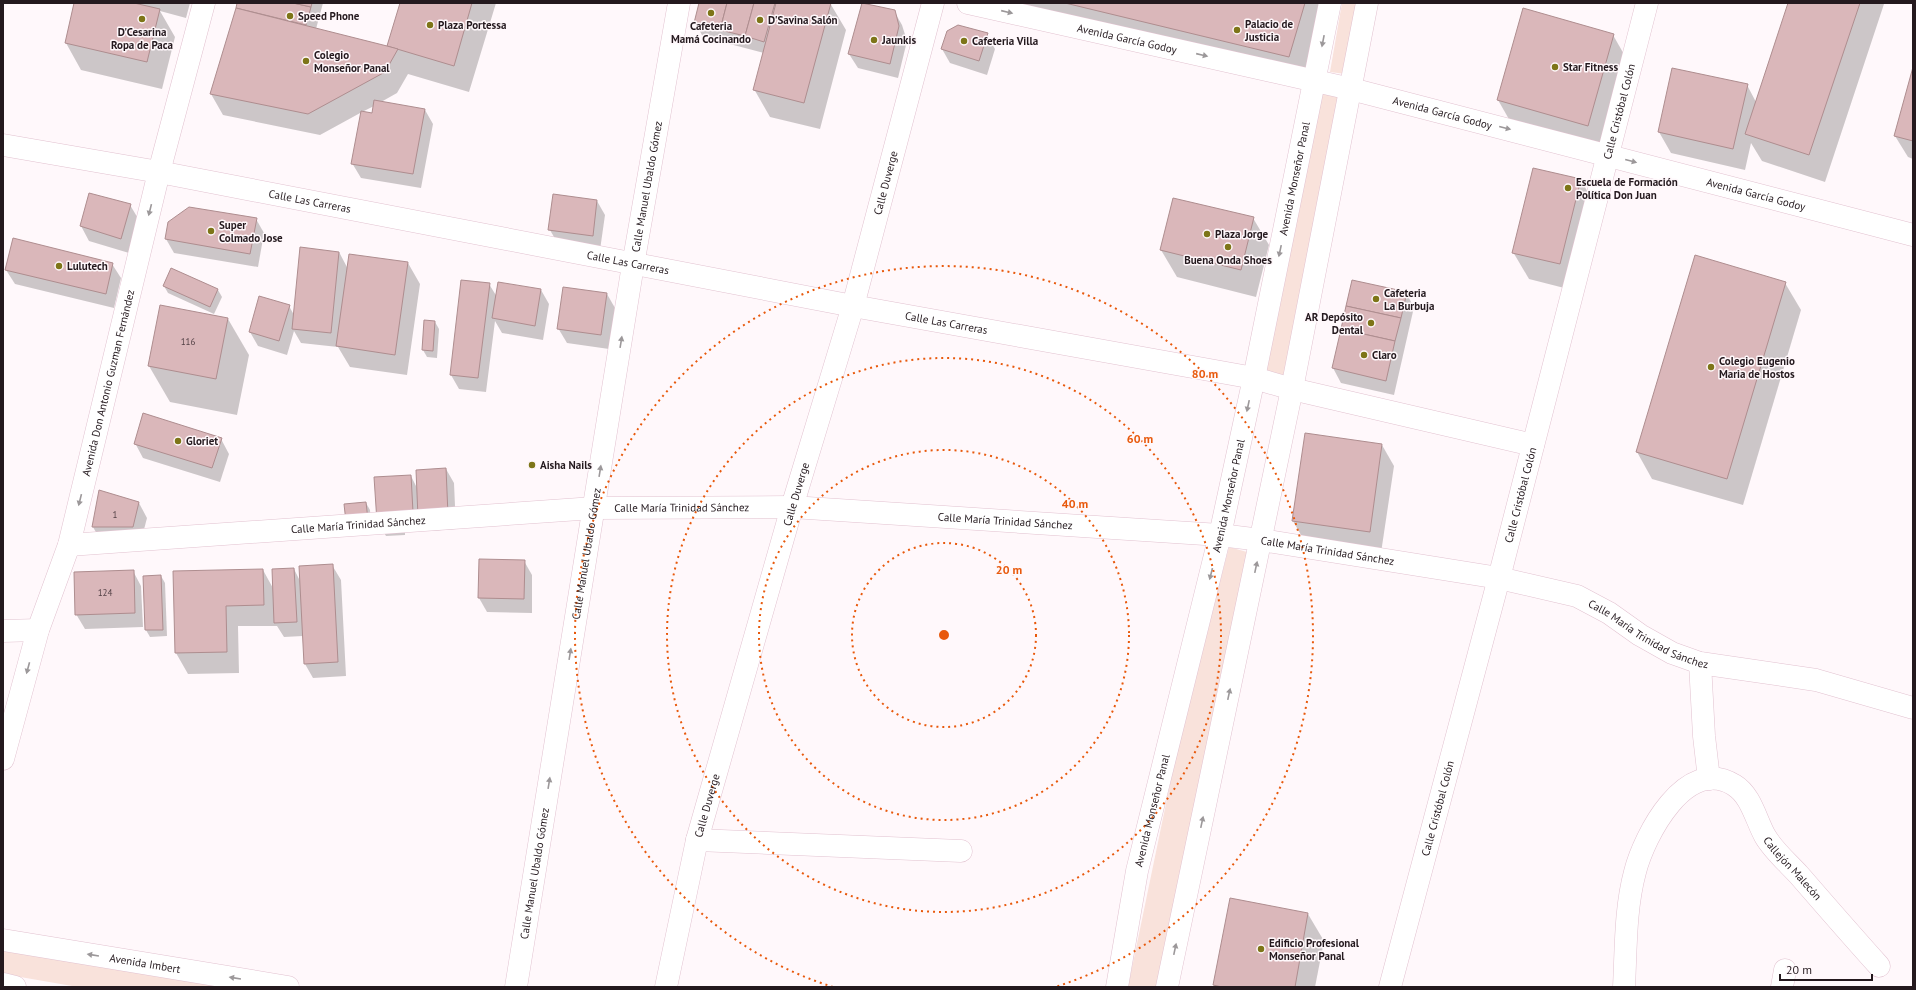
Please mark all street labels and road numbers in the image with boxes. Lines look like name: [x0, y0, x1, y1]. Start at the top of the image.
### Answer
street label: Avenida García Godoy: [1076, 21, 1179, 57]
street label: Calle Cristóbal Colón: [1600, 62, 1638, 161]
street label: Avenida García Godoy: [1391, 93, 1494, 133]
street label: Calle Manuel Ubaldo Gómez: [628, 120, 665, 253]
street label: Avenida Monseñor Panal: [1276, 120, 1313, 237]
street label: Calle Duverge: [870, 149, 901, 216]
street label: Avenida García Godoy: [1705, 175, 1808, 214]
street label: Calle Las Carreras: [268, 186, 353, 216]
street label: Calle Las Carreras: [586, 248, 671, 277]
street label: Avenida Don Antonio Guzman Fernández: [79, 288, 137, 478]
street label: Calle Las Carreras: [904, 308, 989, 337]
street label: Avenida Monseñor Panal: [1209, 437, 1248, 554]
street label: Calle Cristóbal Colón: [1501, 446, 1539, 544]
street label: Calle Duverge: [780, 460, 812, 528]
street label: Calle Manuel Ubaldo Gómez: [569, 487, 604, 620]
street label: Calle María Trinidad Sánchez: [614, 500, 749, 515]
street label: Calle María Trinidad Sánchez: [937, 510, 1073, 532]
street label: Calle María Trinidad Sánchez: [290, 513, 426, 536]
street label: Calle María Trinidad Sánchez: [1260, 533, 1396, 568]
street label: Calle María Trinidad Sánchez: [1586, 596, 1709, 671]
street label: Avenida Monseñor Panal: [1131, 752, 1173, 868]
street label: Calle Cristóbal Colón: [1418, 759, 1457, 857]
street label: Calle Duverge: [691, 772, 723, 839]
street label: Calle Manuel Ubaldo Gómez: [517, 807, 552, 940]
street label: Callejón Malecón: [1760, 834, 1825, 903]
street label: Avenida Imbert: [109, 951, 182, 976]

